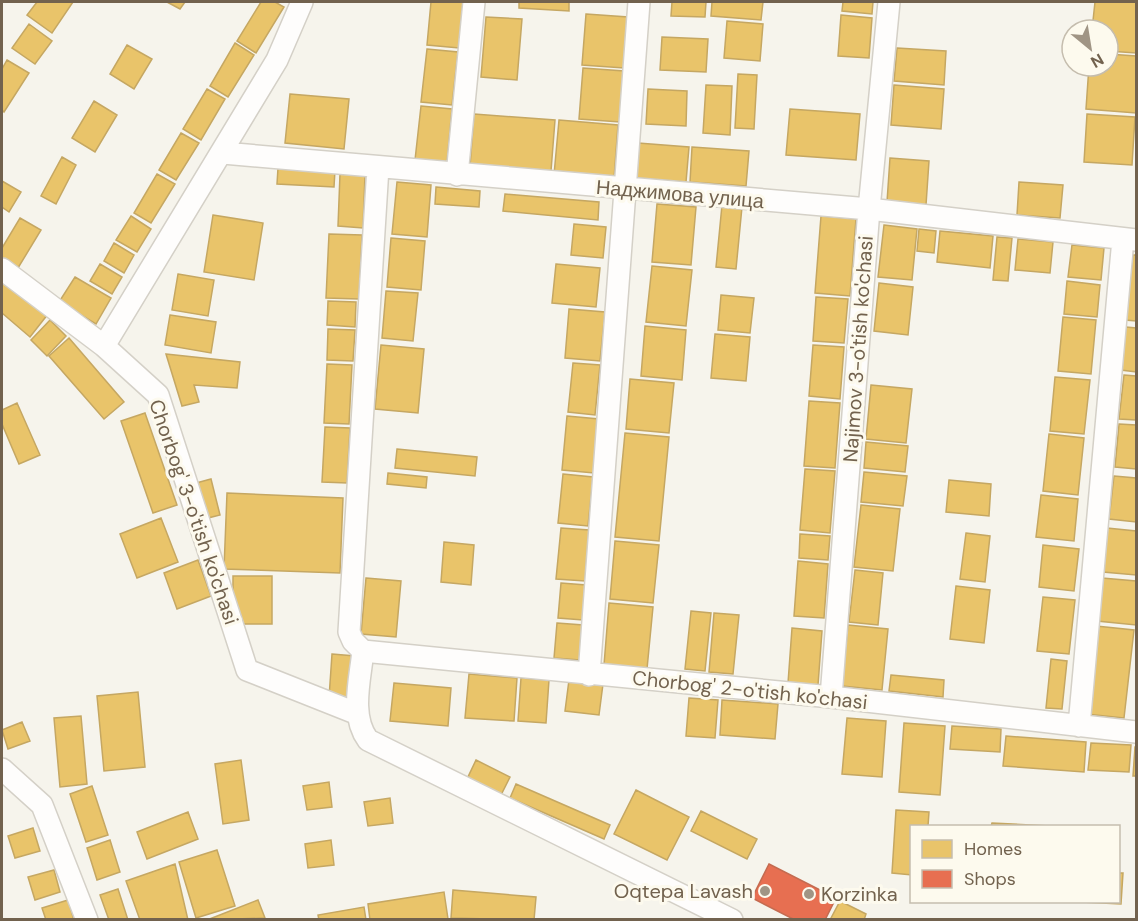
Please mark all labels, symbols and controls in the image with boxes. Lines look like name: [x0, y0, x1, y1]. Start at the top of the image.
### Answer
north arrow: [1060, 18, 1120, 78]
text: N: [1087, 49, 1108, 73]
street label: Наджимова улица: [595, 174, 766, 214]
street label: Najimov 3-o'tish ko'chasi: [837, 235, 879, 463]
street label: Chorbog' 3-o'tish ko'chasi: [143, 396, 245, 628]
street label: Chorbog' 2-o'tish ko'chasi: [631, 665, 869, 715]
legend: [910, 825, 1120, 903]
text: Homes: [964, 837, 1022, 861]
text: Shops: [964, 867, 1016, 891]
place label: Oqtepa Lavash: [614, 878, 753, 904]
place label: Korzinka: [821, 881, 898, 907]
marker: Oqtepa Lavash: [758, 884, 772, 898]
marker: Korzinka: [802, 887, 816, 901]

